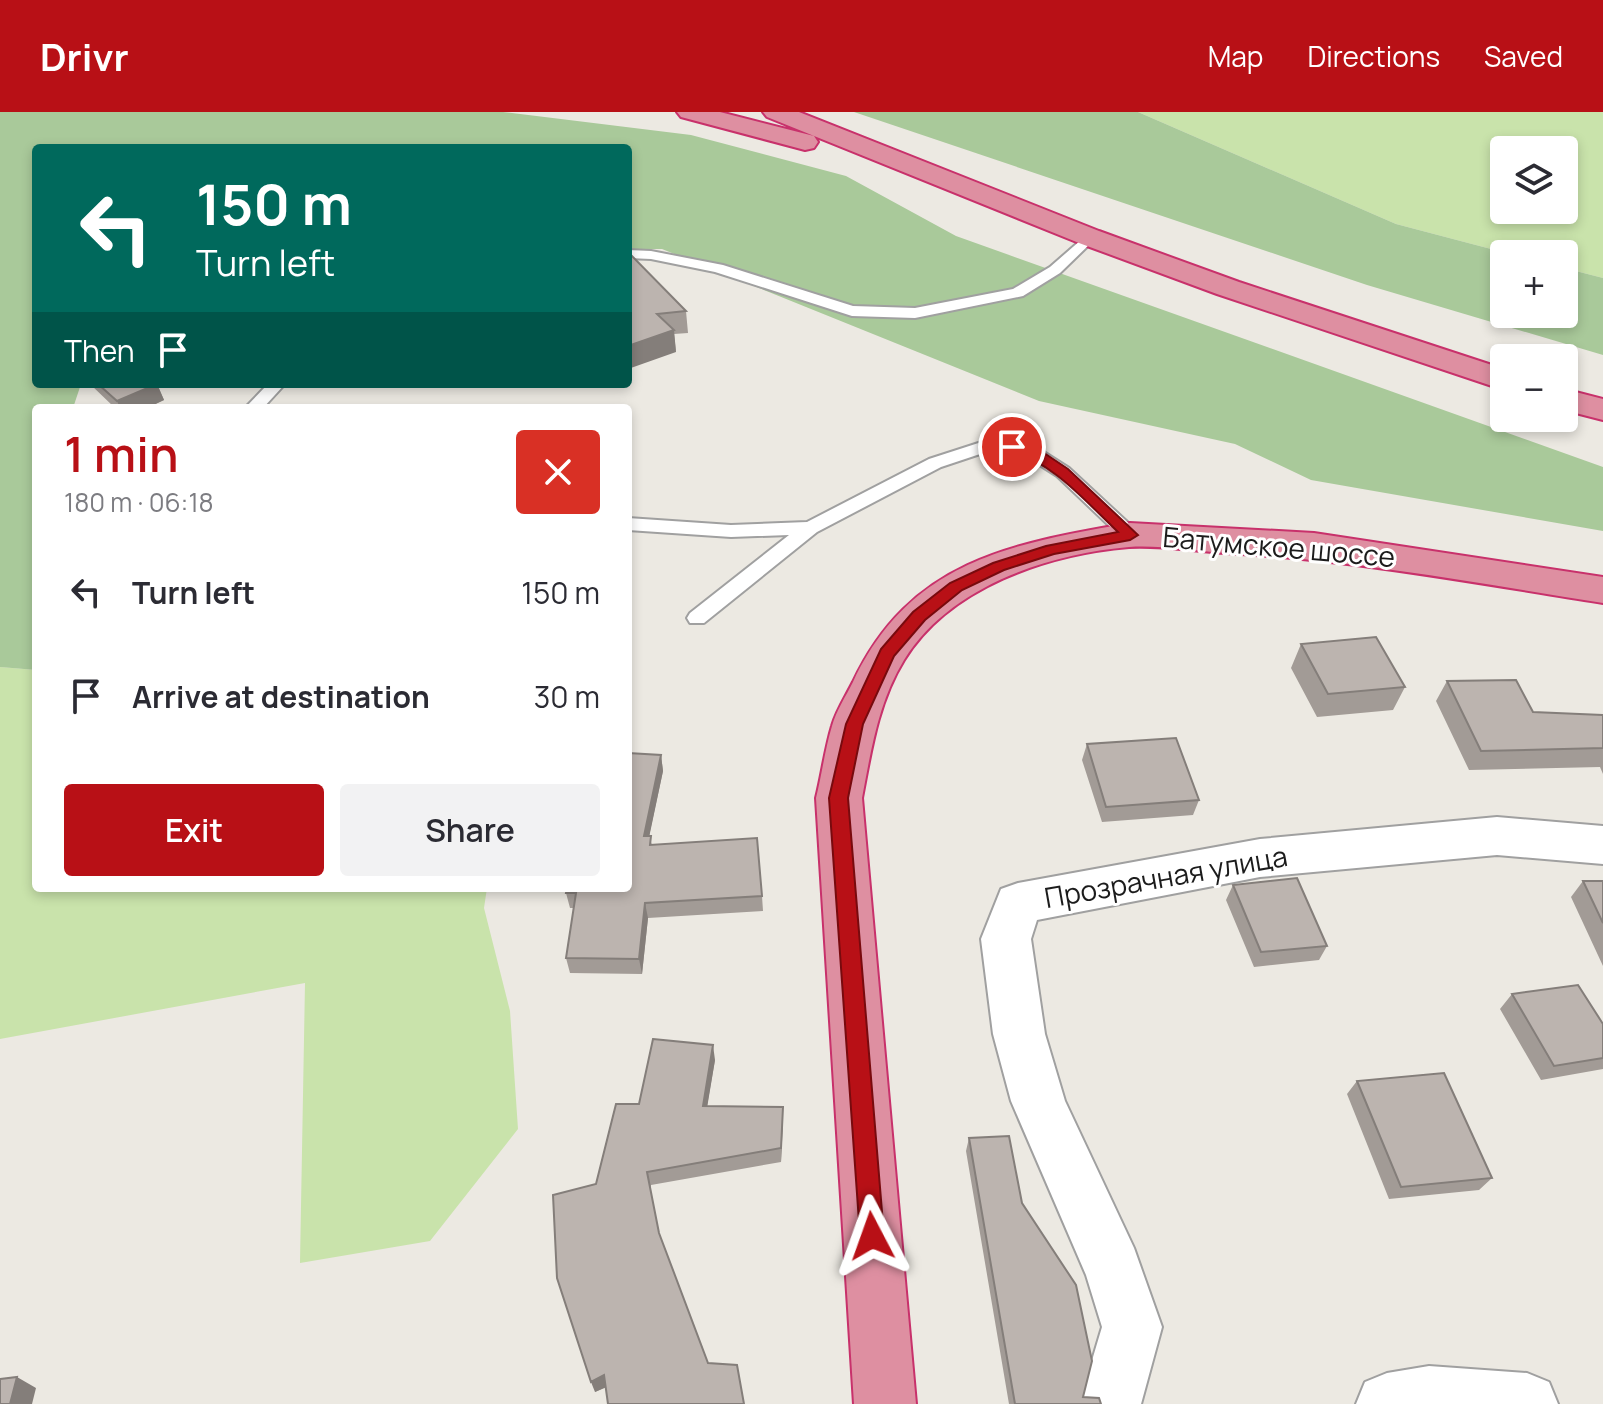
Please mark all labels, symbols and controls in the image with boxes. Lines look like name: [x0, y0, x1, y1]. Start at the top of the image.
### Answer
text: Drivr: [40, 30, 129, 82]
text: Map: [1208, 37, 1263, 75]
text: Directions: [1307, 37, 1440, 75]
text: Saved: [1484, 37, 1563, 75]
map controls: [1490, 136, 1578, 432]
button: layers: [1490, 136, 1578, 224]
text: 150 m: [196, 165, 352, 242]
icon: left: [64, 176, 168, 280]
text: Turn left: [196, 238, 335, 287]
button: +: [1490, 240, 1578, 328]
icon: arrive: [151, 328, 195, 372]
text: Then: [64, 330, 135, 371]
button: −: [1490, 344, 1578, 432]
pin: [978, 413, 1046, 481]
text: 1 min: [64, 421, 178, 486]
icon: arrive: [990, 425, 1034, 469]
button: close: [516, 430, 600, 514]
text: 180 m · 06:18: [64, 484, 214, 520]
street label: Батумское шоссе: [1161, 517, 1397, 575]
icon: left: [64, 570, 108, 614]
text: Turn left: [132, 572, 255, 613]
text: 150 m: [521, 572, 600, 613]
icon: arrive: [64, 674, 108, 718]
text: Arrive at destination: [132, 676, 430, 717]
text: 30 m: [534, 676, 600, 717]
button: Exit: [64, 784, 324, 876]
button: Share: [340, 784, 600, 876]
street label: Прозрачная улица: [1041, 836, 1290, 916]
position arrow: [830, 1194, 914, 1278]

